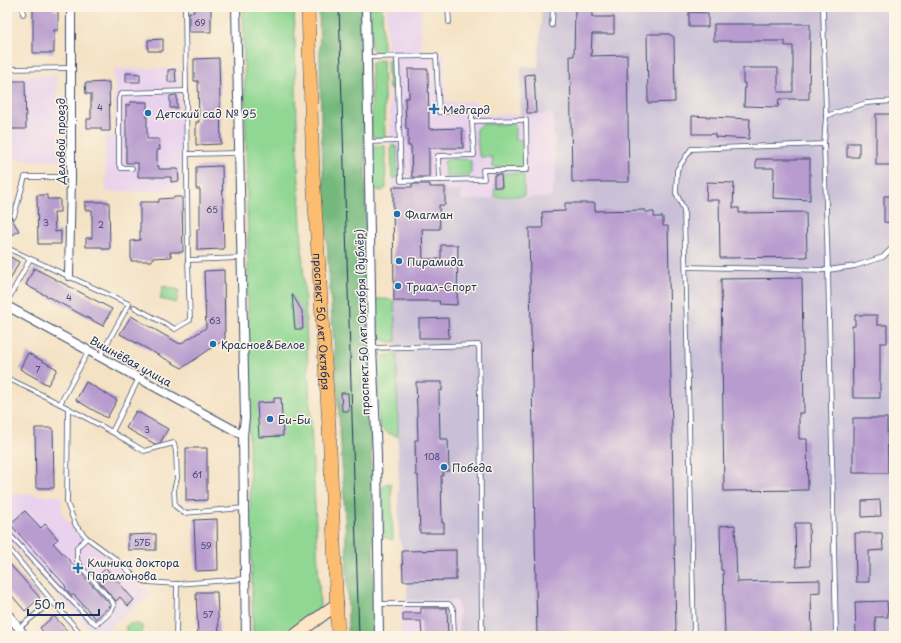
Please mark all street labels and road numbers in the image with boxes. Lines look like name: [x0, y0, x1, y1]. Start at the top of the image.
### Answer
street label: Деловой проезд: [52, 98, 69, 185]
street label: проспект 50 лет Октября (дублёр): [350, 229, 374, 415]
street label: проспект 50 лет Октября: [310, 252, 335, 391]
street label: Вишнёвая улица: [87, 331, 175, 391]

